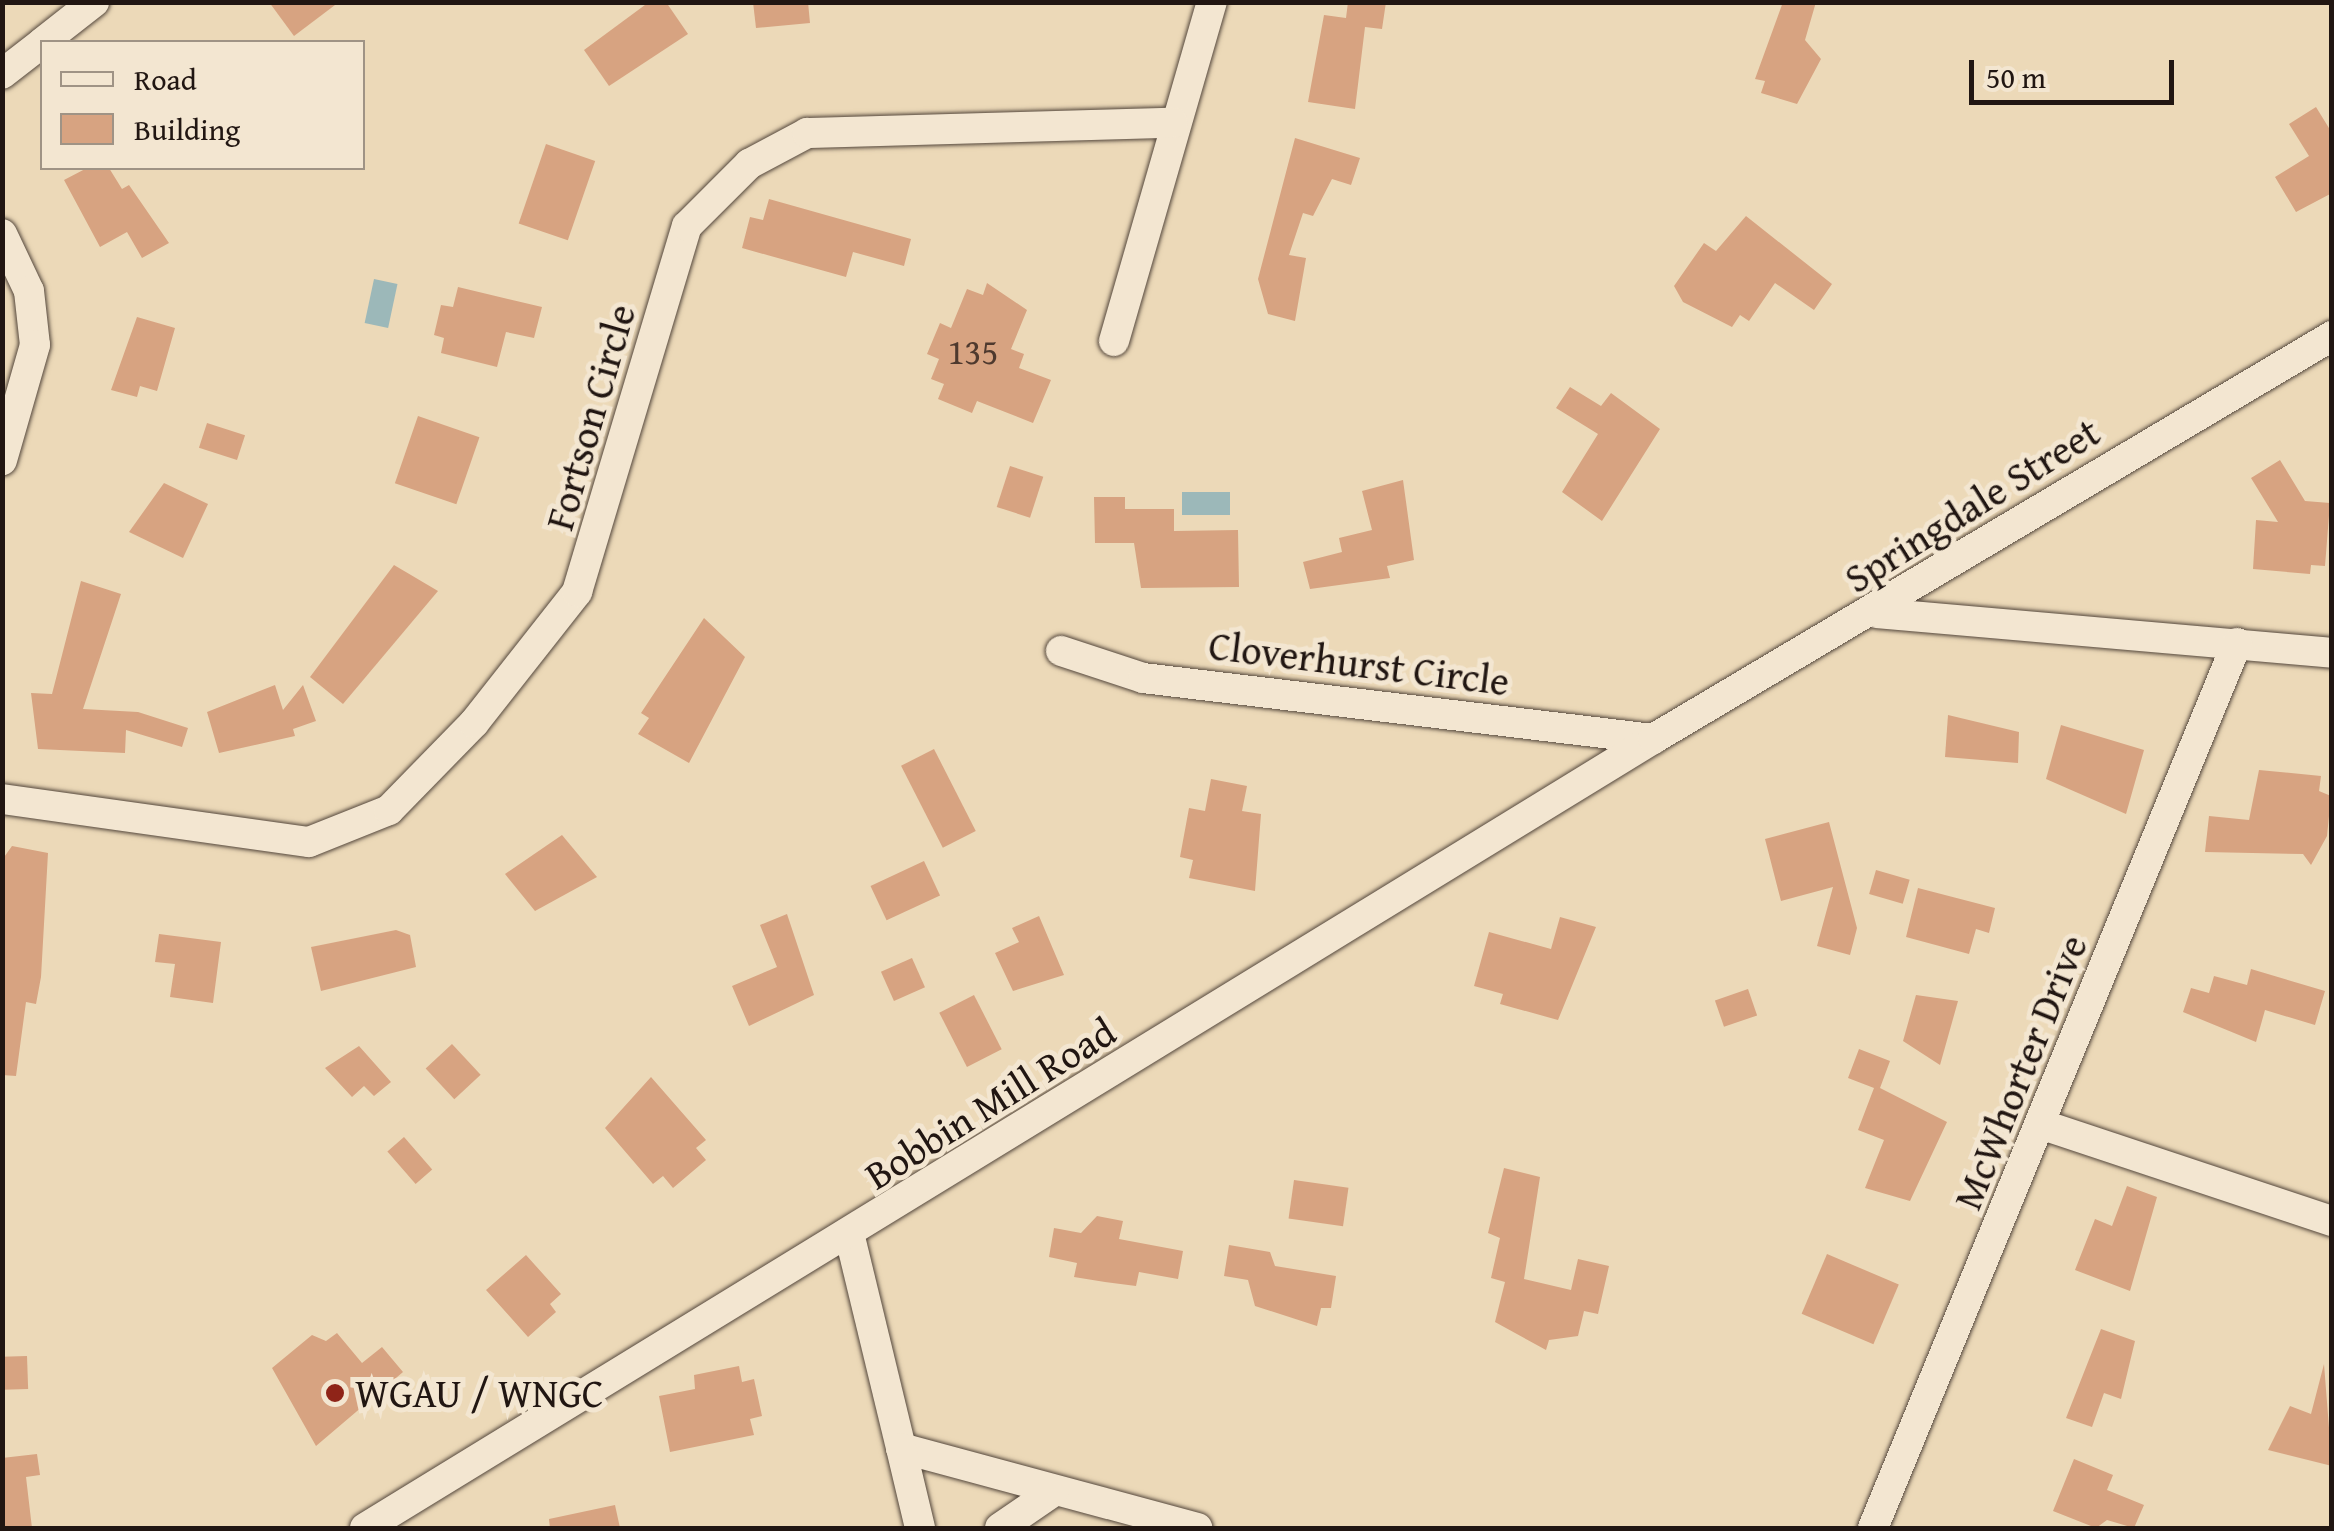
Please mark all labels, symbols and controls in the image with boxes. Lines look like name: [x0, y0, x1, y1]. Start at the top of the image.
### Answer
legend: [40, 40, 365, 170]
scale bar: [1974, 40, 2179, 102]
text: 50 m: [1986, 55, 2046, 99]
text: Road: [134, 57, 197, 101]
text: Building: [134, 107, 240, 151]
street label: Fortson Circle: [535, 299, 645, 535]
house number: 135: [948, 331, 998, 373]
street label: Springdale Street: [1836, 407, 2108, 603]
street label: Cloverhurst Circle: [1206, 621, 1512, 705]
street label: McWhorter Drive: [1943, 928, 2097, 1216]
street label: Bobbin Mill Road: [856, 1007, 1124, 1199]
place label: WGAU / WNGC: [355, 1369, 604, 1417]
marker: WGAU / WNGC: [324, 1382, 346, 1404]

